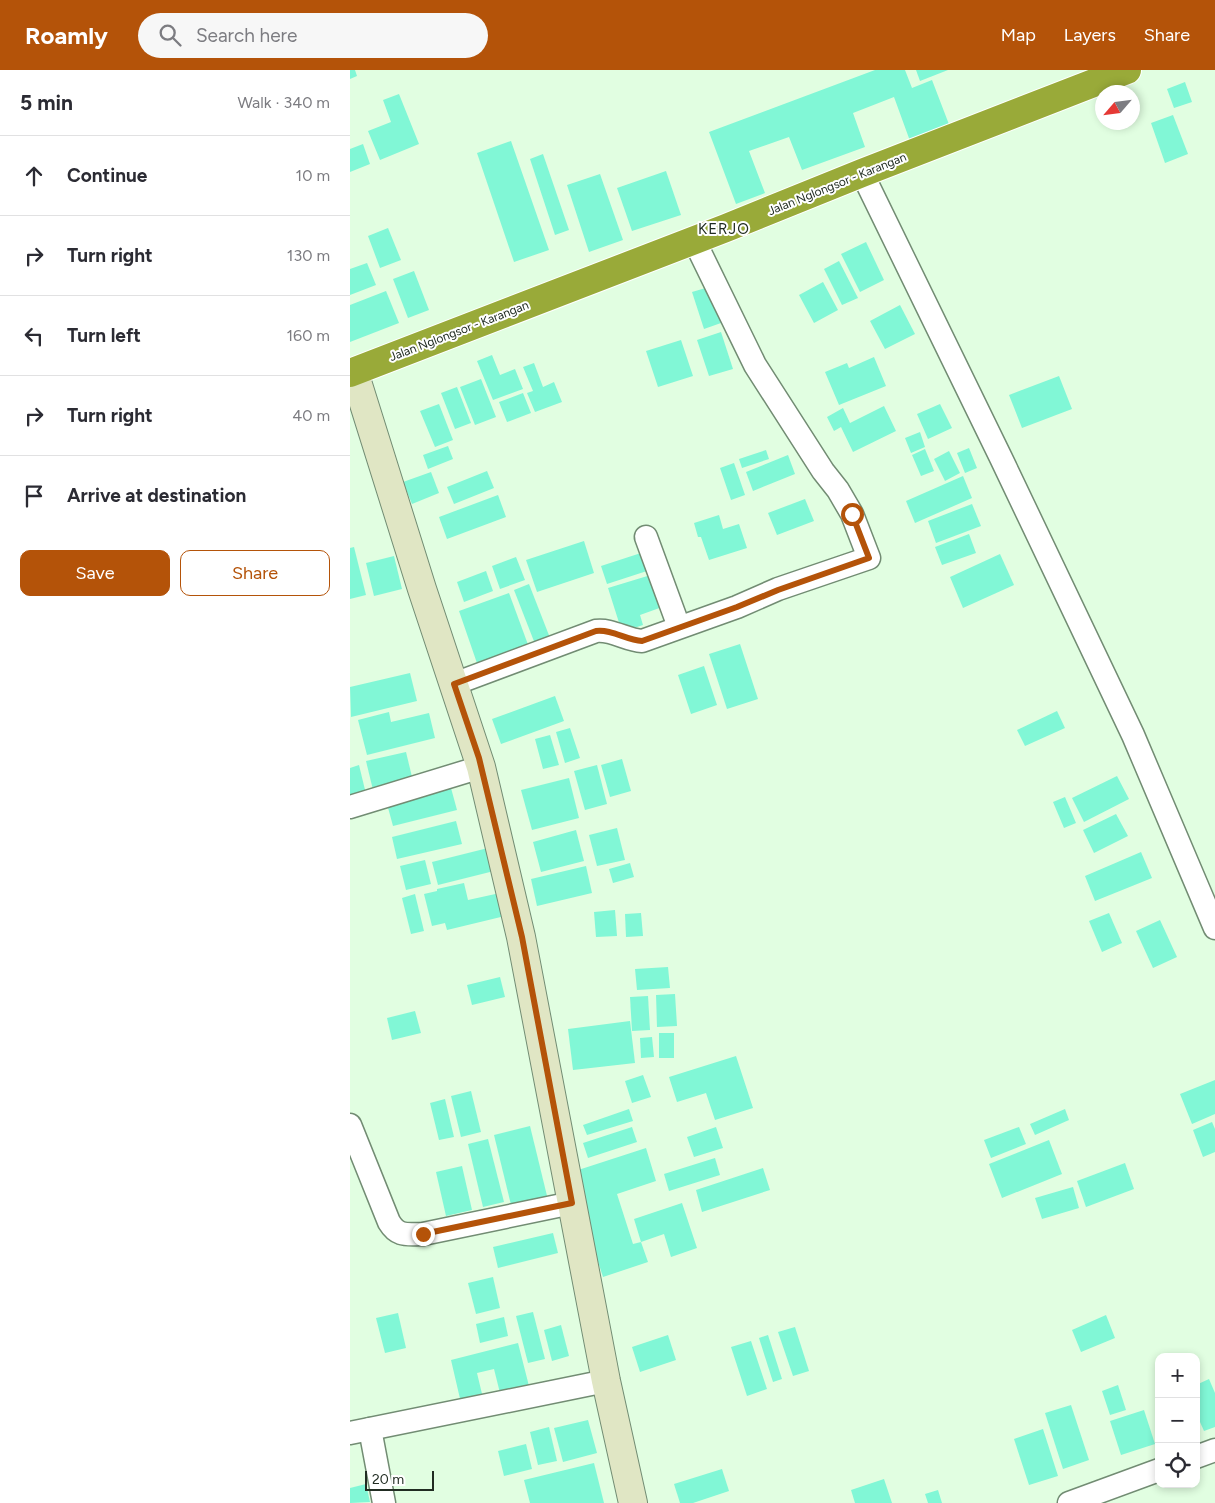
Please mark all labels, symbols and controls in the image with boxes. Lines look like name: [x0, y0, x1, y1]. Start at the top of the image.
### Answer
search box: [138, 13, 488, 58]
text: Roamly: [25, 21, 108, 50]
icon: search: [156, 21, 184, 49]
text: Search here: [196, 24, 297, 47]
text: Map: [1001, 24, 1036, 46]
text: Layers: [1064, 24, 1116, 46]
text: Share: [1144, 24, 1190, 46]
north arrow: [1095, 85, 1140, 130]
text: 5 min: [20, 90, 73, 115]
text: Walk · 340 m: [237, 93, 330, 112]
street label: Jalan Nglongsor - Karangan: [766, 150, 909, 218]
icon: ahead: [20, 162, 48, 190]
text: Continue: [67, 164, 147, 187]
text: 10 m: [296, 166, 330, 185]
district label: KERJO: [698, 220, 750, 238]
icon: right: [20, 242, 48, 270]
text: Turn right: [67, 244, 153, 267]
text: 130 m: [287, 246, 330, 265]
street label: Jalan Nglongsor - Karangan: [387, 298, 531, 364]
icon: left: [20, 322, 48, 350]
text: Turn left: [67, 324, 141, 347]
text: 160 m: [287, 326, 330, 345]
icon: right: [20, 402, 48, 430]
text: Turn right: [67, 404, 153, 427]
text: 40 m: [292, 406, 330, 425]
icon: arrive: [20, 482, 48, 510]
text: Arrive at destination: [67, 484, 246, 507]
route start: [841, 503, 864, 526]
button: Save: [20, 550, 170, 596]
button: Share: [180, 550, 330, 596]
route end: [412, 1223, 435, 1246]
map controls: [1155, 1353, 1200, 1488]
button: +: [1155, 1353, 1200, 1398]
button: −: [1155, 1398, 1200, 1443]
button: locate: [1155, 1443, 1200, 1488]
scale bar: [365, 1468, 434, 1491]
text: 20 m: [372, 1471, 404, 1488]

